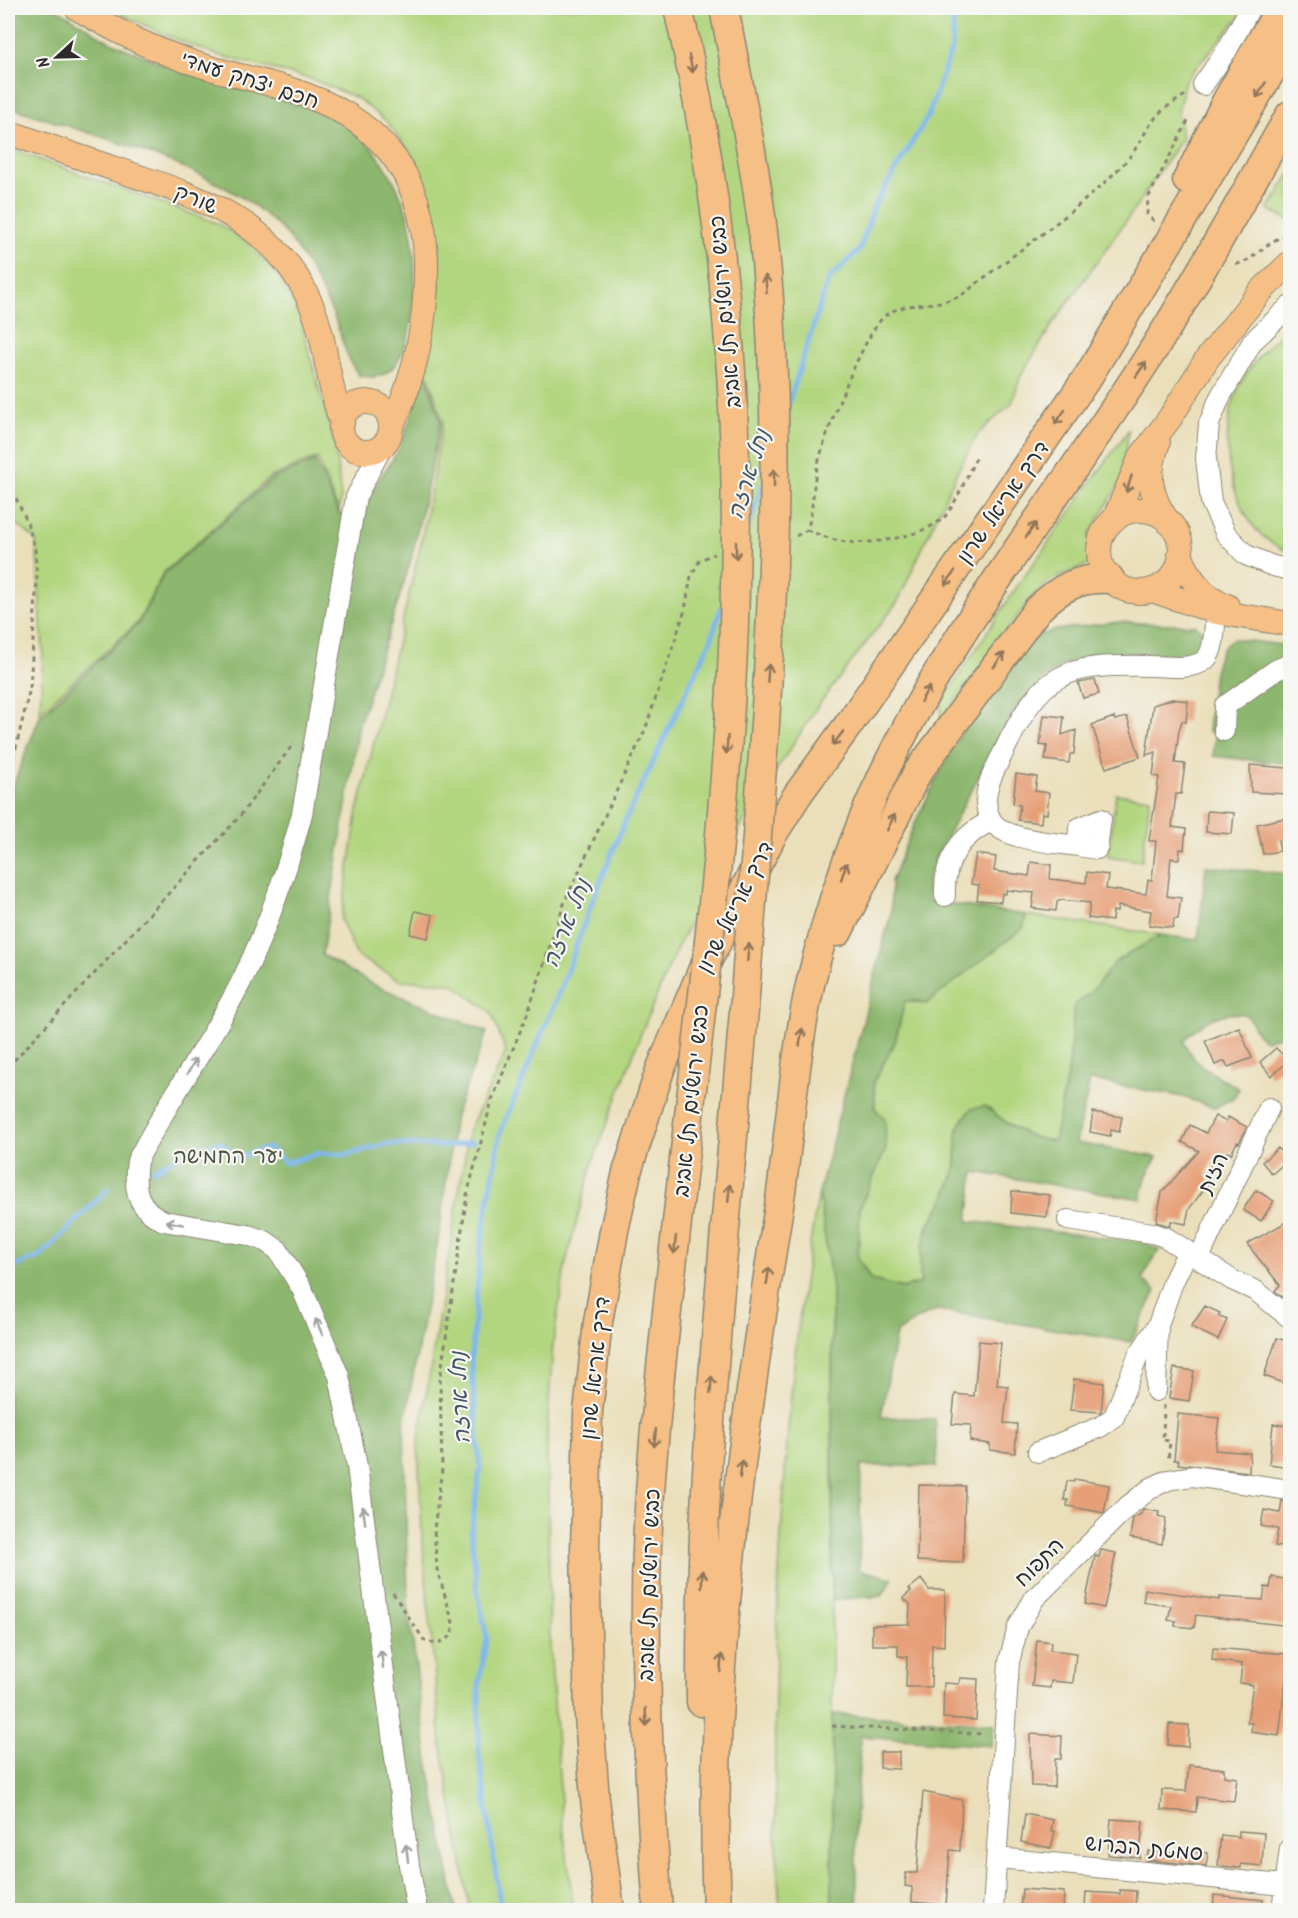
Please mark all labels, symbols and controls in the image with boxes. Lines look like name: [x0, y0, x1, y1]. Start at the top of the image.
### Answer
north arrow: [27, 27, 87, 87]
street label: חכם יצחק עמדי: [176, 44, 323, 119]
text: N: [31, 53, 58, 71]
one-way arrow: [686, 54, 697, 74]
one-way arrow: [1255, 81, 1267, 98]
street label: שורק: [169, 177, 222, 224]
street label: כביש ירושלים תל אביב: [702, 214, 751, 409]
one-way arrow: [761, 274, 772, 294]
one-way arrow: [1135, 361, 1147, 378]
one-way arrow: [1054, 409, 1067, 426]
water label: נחל ארזה: [719, 424, 782, 524]
street label: דרך אריאל שרון: [949, 435, 1059, 571]
one-way arrow: [768, 469, 780, 489]
one-way arrow: [1123, 474, 1134, 493]
one-way arrow: [1024, 521, 1037, 538]
one-way arrow: [730, 540, 742, 560]
one-way arrow: [944, 569, 956, 586]
one-way arrow: [993, 652, 1006, 668]
one-way arrow: [763, 664, 774, 684]
one-way arrow: [920, 686, 932, 703]
one-way arrow: [832, 730, 845, 746]
one-way arrow: [721, 735, 732, 755]
one-way arrow: [886, 813, 898, 831]
street label: דרך אריאל שרון: [689, 836, 784, 979]
one-way arrow: [839, 862, 850, 881]
water label: נחל ארזה: [535, 873, 602, 973]
one-way arrow: [743, 942, 754, 962]
street label: כביש ירושלים תל אביב: [666, 1003, 719, 1199]
one-way arrow: [796, 1027, 807, 1047]
one-way arrow: [187, 1058, 199, 1075]
park label: יער החמישה: [173, 1141, 283, 1174]
street label: הזית: [1190, 1147, 1239, 1201]
one-way arrow: [723, 1183, 734, 1203]
one-way arrow: [166, 1217, 185, 1228]
one-way arrow: [669, 1234, 680, 1254]
one-way arrow: [762, 1267, 773, 1287]
street label: דרך אריאל שרון: [573, 1295, 620, 1441]
one-way arrow: [313, 1318, 324, 1336]
water label: נחל ארזה: [442, 1349, 481, 1445]
one-way arrow: [705, 1375, 716, 1395]
one-way arrow: [649, 1428, 660, 1448]
one-way arrow: [736, 1460, 747, 1480]
street label: כביש ירושלים תל אביב: [631, 1488, 670, 1682]
one-way arrow: [358, 1506, 369, 1526]
street label: התפוח: [1007, 1530, 1073, 1596]
one-way arrow: [696, 1570, 708, 1590]
one-way arrow: [377, 1650, 388, 1670]
one-way arrow: [716, 1654, 727, 1674]
one-way arrow: [641, 1707, 652, 1727]
street label: סמטת הברוש: [1083, 1828, 1204, 1871]
one-way arrow: [401, 1843, 412, 1863]

